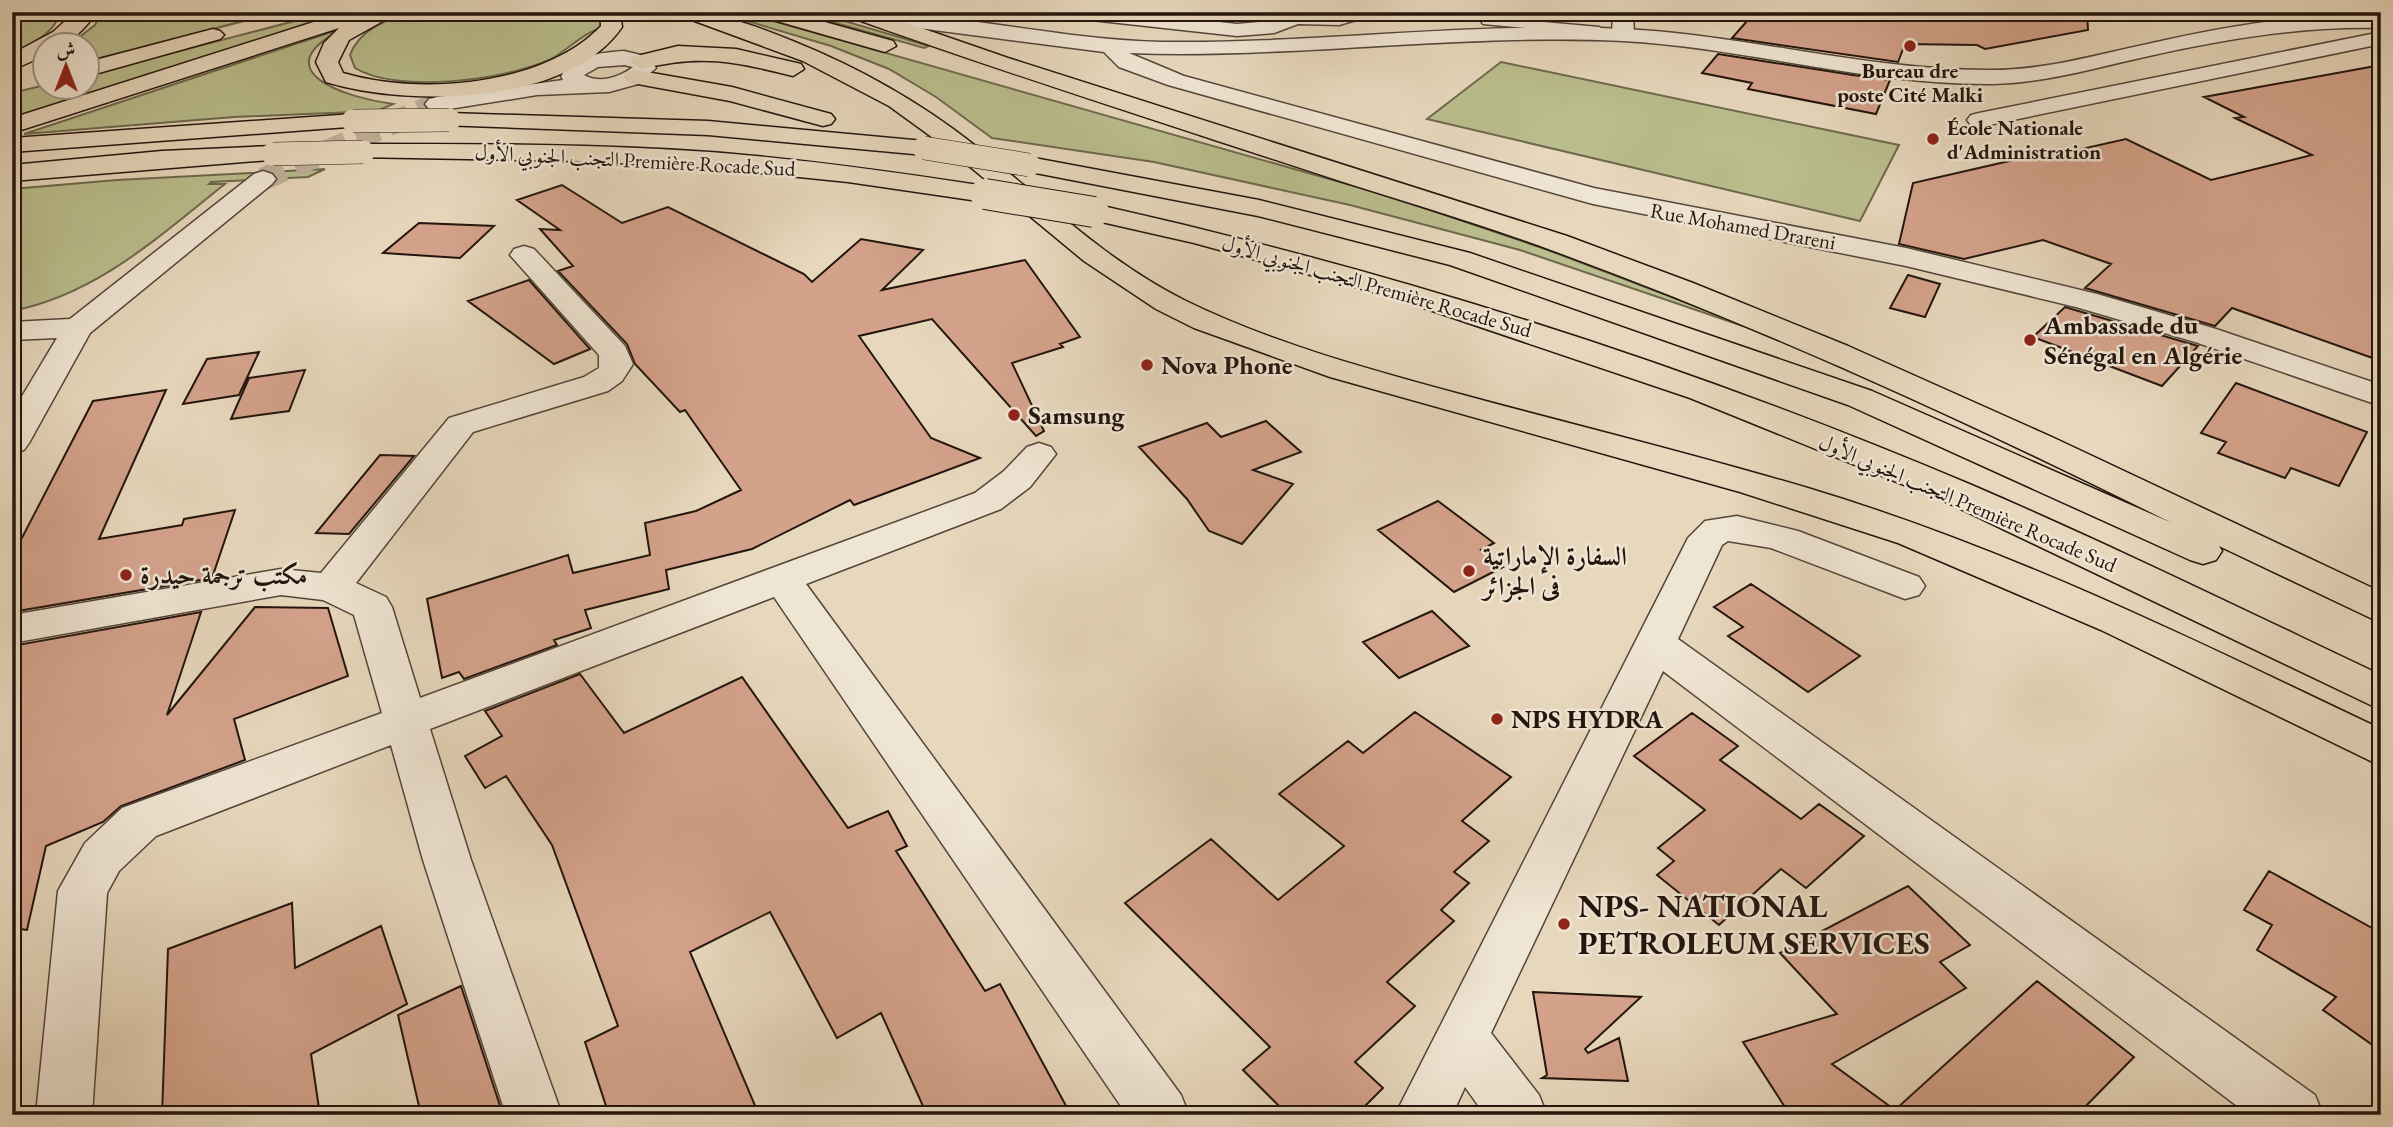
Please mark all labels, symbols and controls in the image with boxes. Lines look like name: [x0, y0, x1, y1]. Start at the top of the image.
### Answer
north arrow: [32, 32, 102, 102]
text: ش: [57, 37, 75, 62]
marker: Bureau dre poste Cité Malki: [1902, 38, 1918, 54]
place label: Bureau dre poste Cité Malki: [1837, 57, 1983, 108]
place label: École Nationale d'Administration: [1947, 114, 2101, 165]
marker: École Nationale d'Administration: [1925, 131, 1941, 147]
street label: التجنب الجنوبي الأول Première Rocade Sud: [474, 137, 797, 186]
street label: Rue Mohamed Drareni: [1648, 196, 1838, 256]
street label: التجنب الجنوبي الأول Première Rocade Sud: [1218, 228, 1536, 347]
place label: Ambassade du Sénégal en Algérie: [2043, 308, 2242, 372]
marker: Ambassade du Sénégal en Algérie: [2022, 332, 2038, 348]
place label: Nova Phone: [1161, 348, 1293, 382]
marker: Nova Phone: [1139, 357, 1155, 373]
place label: Samsung: [1028, 398, 1126, 432]
marker: Samsung: [1006, 407, 1022, 423]
street label: التجنب الجنوبي الأول Première Rocade Sud: [1813, 427, 2122, 582]
place label: السفارة الإماراتية فى الجزائر: [1480, 539, 1627, 603]
place label: مكتب ترجمة حيدرة: [140, 558, 307, 592]
marker: السفارة الإماراتية فى الجزائر: [1461, 563, 1477, 579]
marker: مكتب ترجمة حيدرة: [118, 567, 134, 583]
place label: NPS HYDRA: [1511, 702, 1664, 736]
marker: NPS HYDRA: [1489, 711, 1505, 727]
place label: NPS- NATIONAL PETROLEUM SERVICES: [1578, 885, 1930, 964]
marker: NPS- NATIONAL PETROLEUM SERVICES: [1556, 916, 1572, 932]

